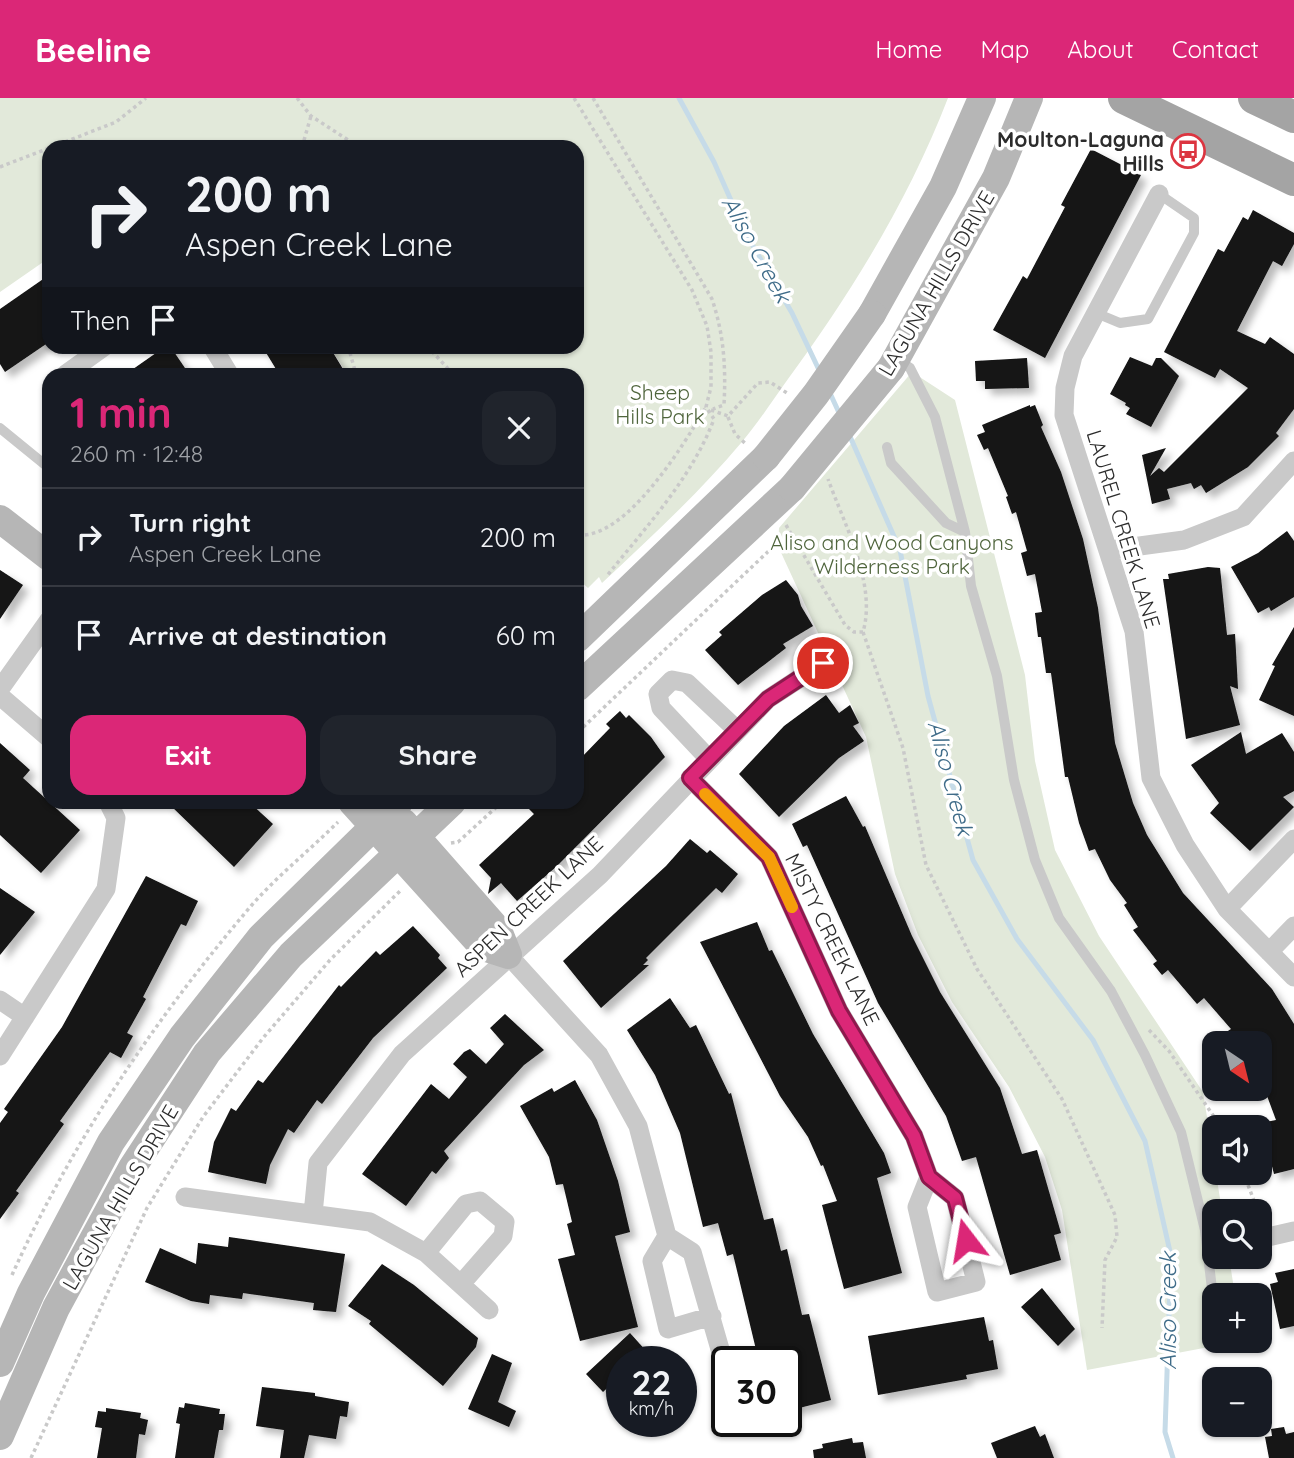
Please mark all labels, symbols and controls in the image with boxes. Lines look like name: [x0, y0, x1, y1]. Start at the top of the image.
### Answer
text: Beeline: [35, 29, 151, 70]
text: Home: [875, 34, 942, 64]
text: Map: [980, 34, 1029, 64]
text: About: [1067, 34, 1134, 64]
text: Contact: [1172, 34, 1259, 64]
place label: Moulton-Laguna Hills: [997, 126, 1164, 176]
bus stop icon: Moulton-Laguna Hills: [1169, 132, 1207, 170]
text: 200 m: [185, 163, 332, 224]
icon: right: [70, 168, 161, 259]
street label: LAGUNA HILLS DRIVE: [872, 186, 1000, 380]
water label: Aliso Creek: [716, 190, 799, 309]
text: Aspen Creek Lane: [185, 224, 453, 264]
icon: arrive: [144, 301, 182, 339]
text: Then: [70, 304, 130, 337]
park label: Sheep Hills Park: [615, 379, 705, 429]
text: 1 min: [70, 386, 172, 439]
button: close: [482, 391, 556, 465]
street label: LAUREL CREEK LANE: [1081, 427, 1167, 631]
text: 260 m · 12:48: [70, 439, 203, 468]
text: Turn right: [129, 506, 251, 539]
icon: right: [70, 518, 108, 556]
text: 200 m: [480, 521, 556, 554]
park label: Aliso and Wood Canyons Wilderness Park: [770, 529, 1014, 579]
text: Aspen Creek Lane: [129, 539, 322, 568]
icon: arrive: [70, 616, 108, 654]
text: Arrive at destination: [129, 619, 387, 652]
text: 60 m: [496, 619, 556, 652]
pin: [793, 633, 853, 693]
icon: arrive: [804, 644, 842, 682]
button: Exit: [70, 715, 306, 795]
button: Share: [320, 715, 556, 795]
water label: Aliso Creek: [922, 717, 981, 840]
street label: ASPEN CREEK LANE: [448, 830, 608, 982]
street label: MISTY CREEK LANE: [780, 849, 886, 1029]
north arrow: [1202, 1031, 1272, 1101]
map controls: [1202, 1031, 1272, 1437]
street label: LAGUNA HILLS DRIVE: [56, 1100, 184, 1294]
button: sound: [1202, 1115, 1272, 1185]
button: search: [1202, 1199, 1272, 1269]
position arrow: [929, 1203, 1003, 1277]
water label: Aliso Creek: [1153, 1250, 1182, 1370]
button: +: [1202, 1283, 1272, 1353]
speed limit sign: 30: [711, 1346, 802, 1437]
text: 22: [632, 1360, 671, 1404]
button: −: [1202, 1367, 1272, 1437]
text: km/h: [629, 1397, 674, 1420]

